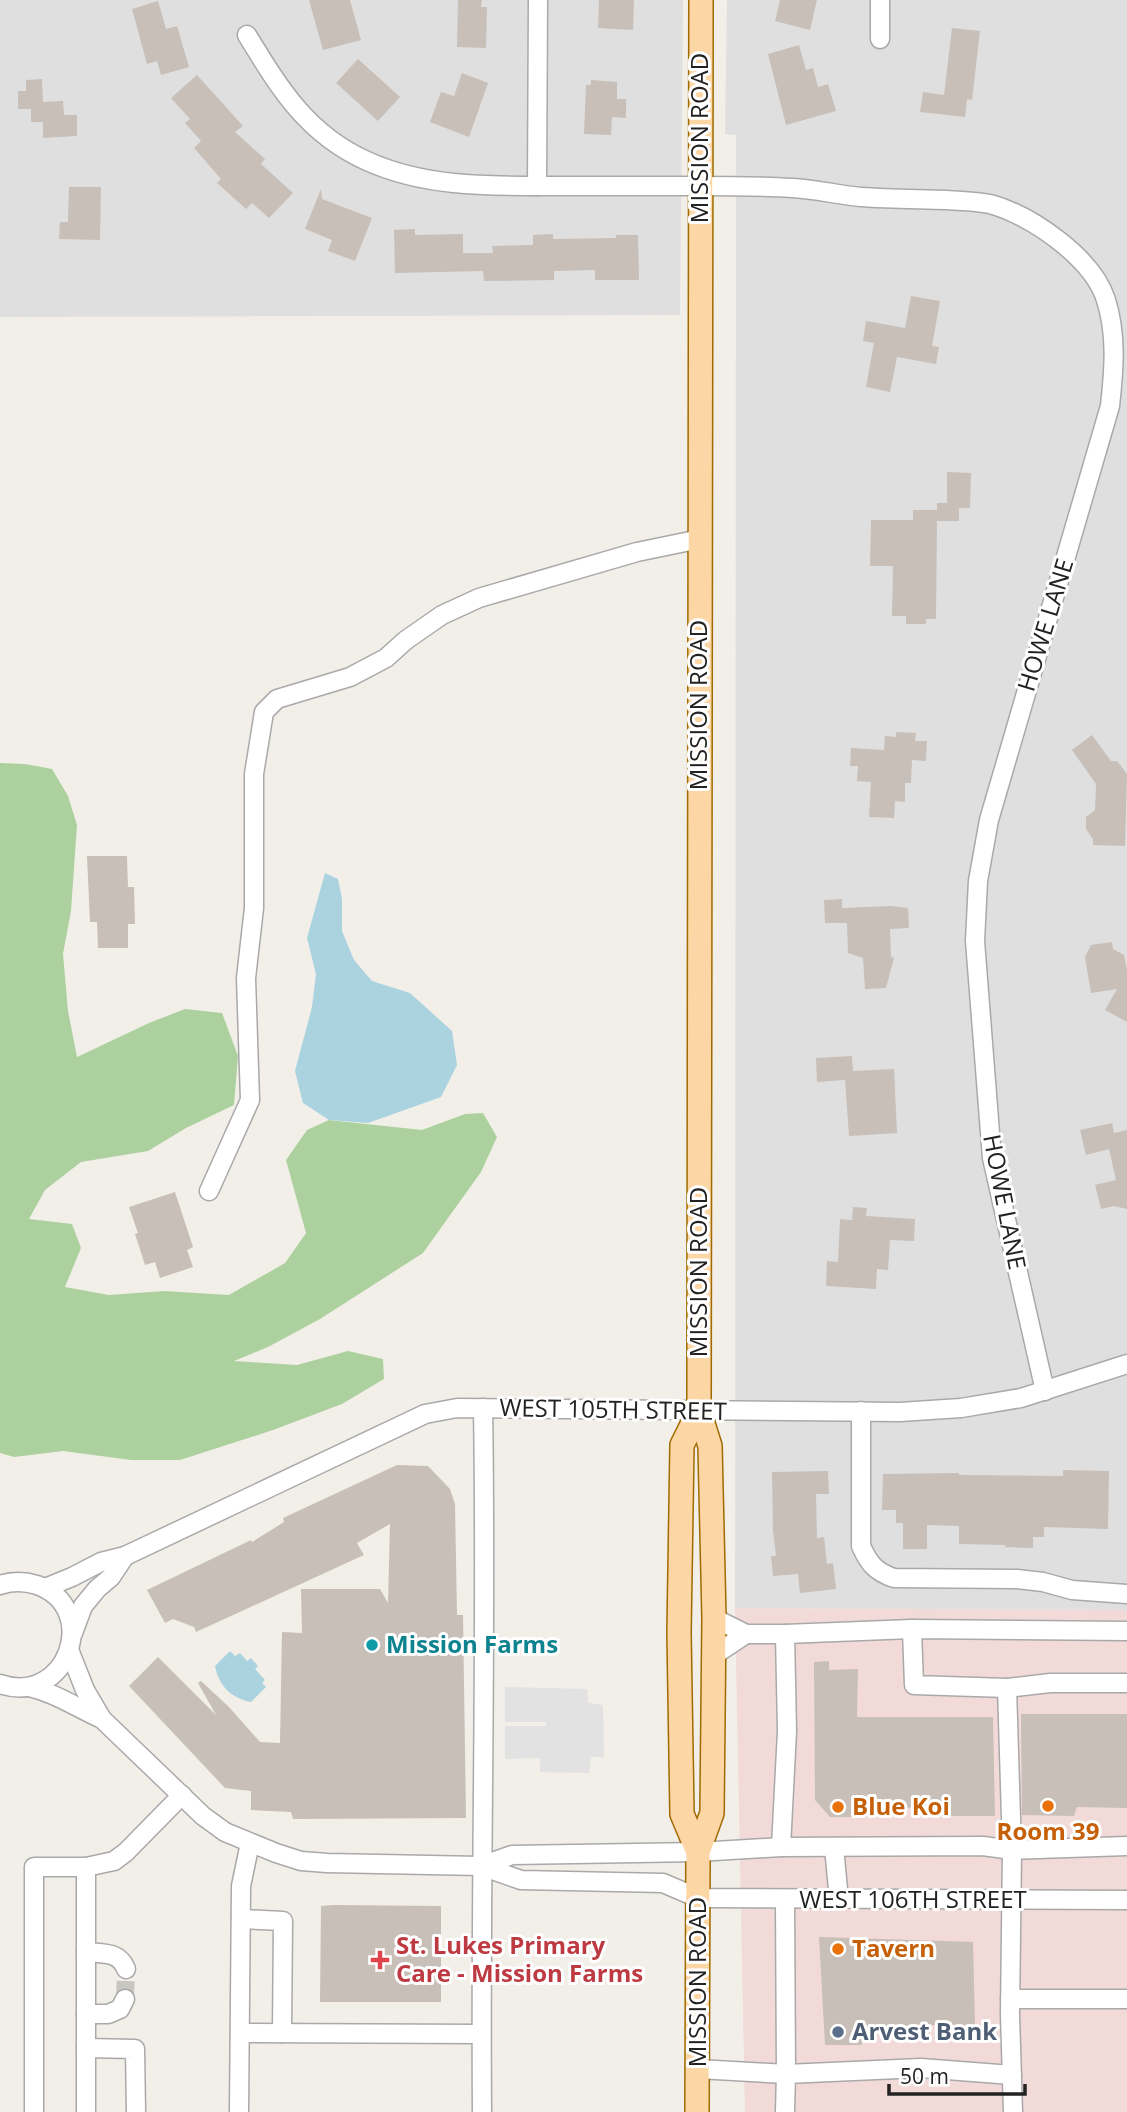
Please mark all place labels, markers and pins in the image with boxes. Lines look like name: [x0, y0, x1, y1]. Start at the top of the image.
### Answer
place label: Mission Farms: [386, 1627, 558, 1660]
marker: Mission Farms: [364, 1637, 380, 1653]
place label: Blue Koi: [852, 1789, 950, 1822]
marker: Room 39: [1040, 1798, 1056, 1814]
marker: Blue Koi: [830, 1799, 846, 1815]
place label: Room 39: [997, 1814, 1099, 1847]
place label: St. Lukes Primary Care - Mission Farms: [396, 1928, 643, 1989]
place label: Tavern: [852, 1931, 935, 1964]
marker: Tavern: [830, 1941, 846, 1957]
marker: St. Lukes Primary Care - Mission Farms: [370, 1950, 390, 1970]
place label: Arvest Bank: [852, 2014, 997, 2047]
marker: Arvest Bank: [830, 2024, 846, 2040]

